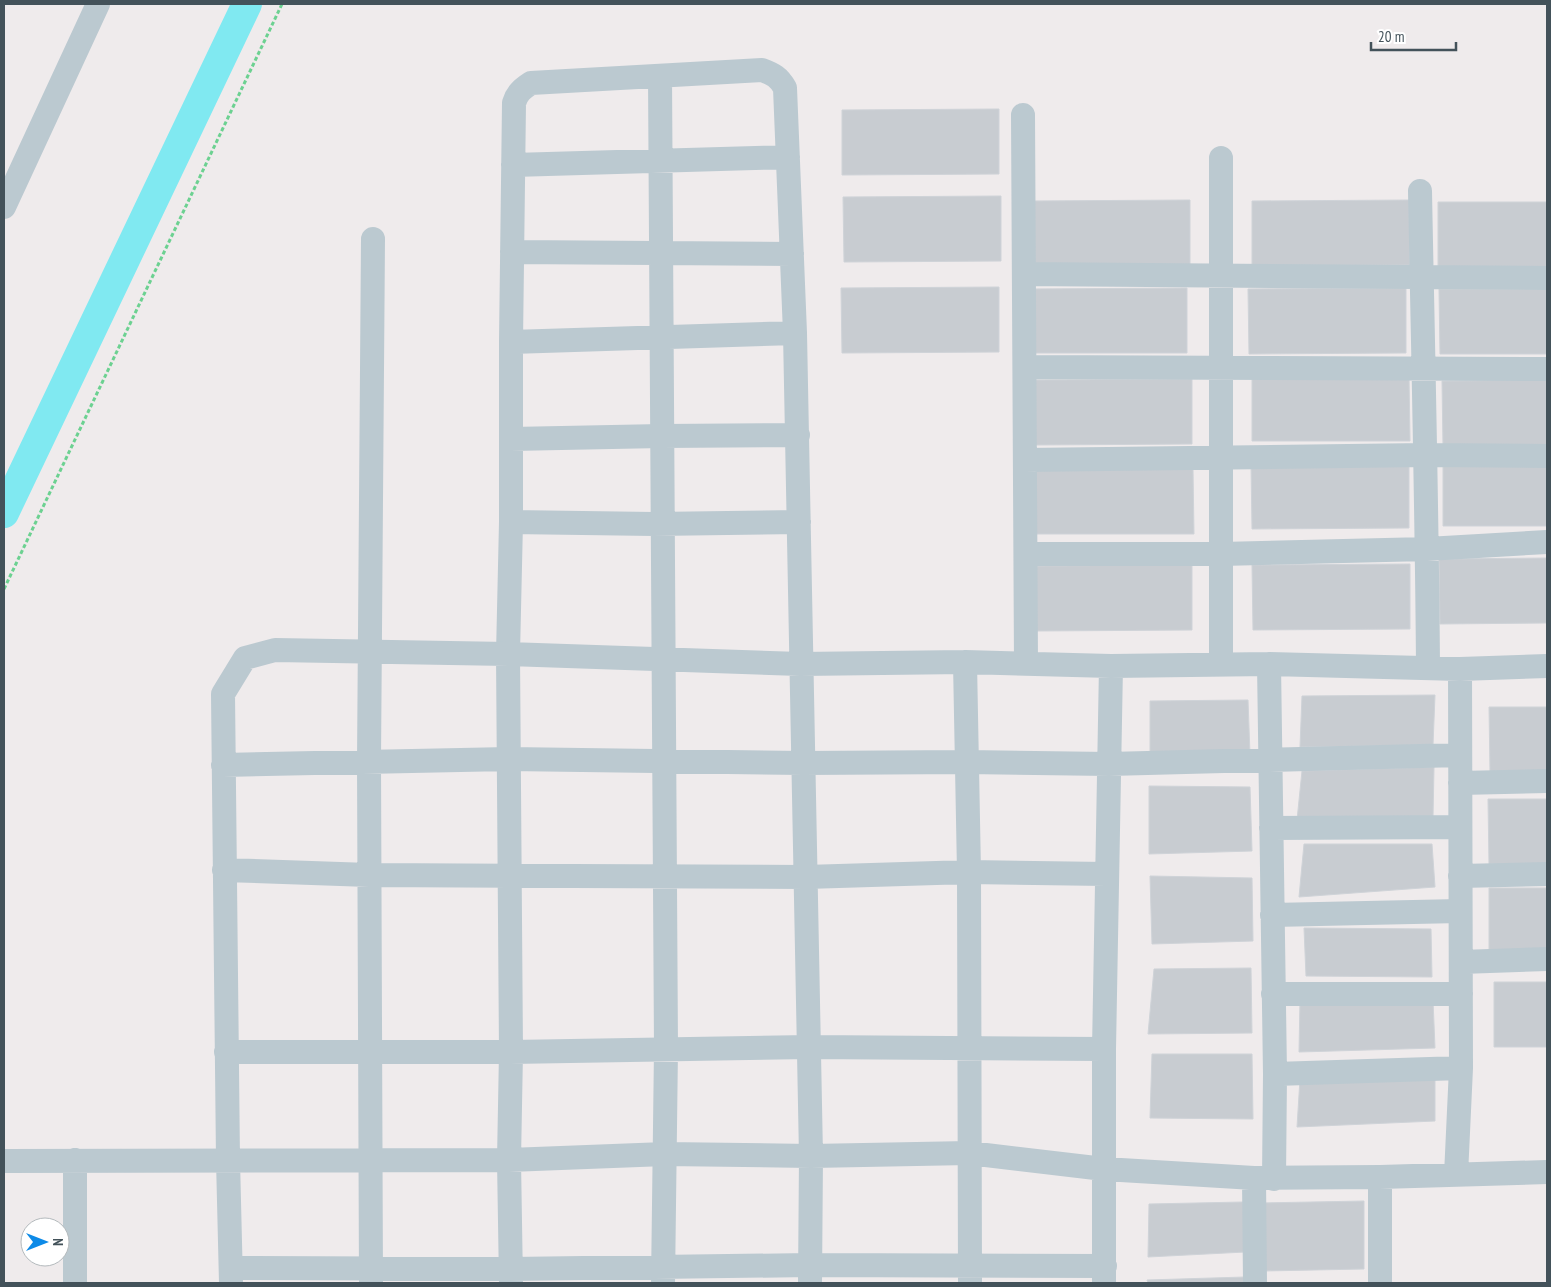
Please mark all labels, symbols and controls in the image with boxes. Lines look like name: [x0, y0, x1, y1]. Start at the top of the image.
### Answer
scale bar: [1371, 20, 1456, 52]
text: 20 m: [1378, 27, 1404, 46]
north arrow: [20, 1217, 70, 1267]
text: N: [49, 1238, 67, 1246]

